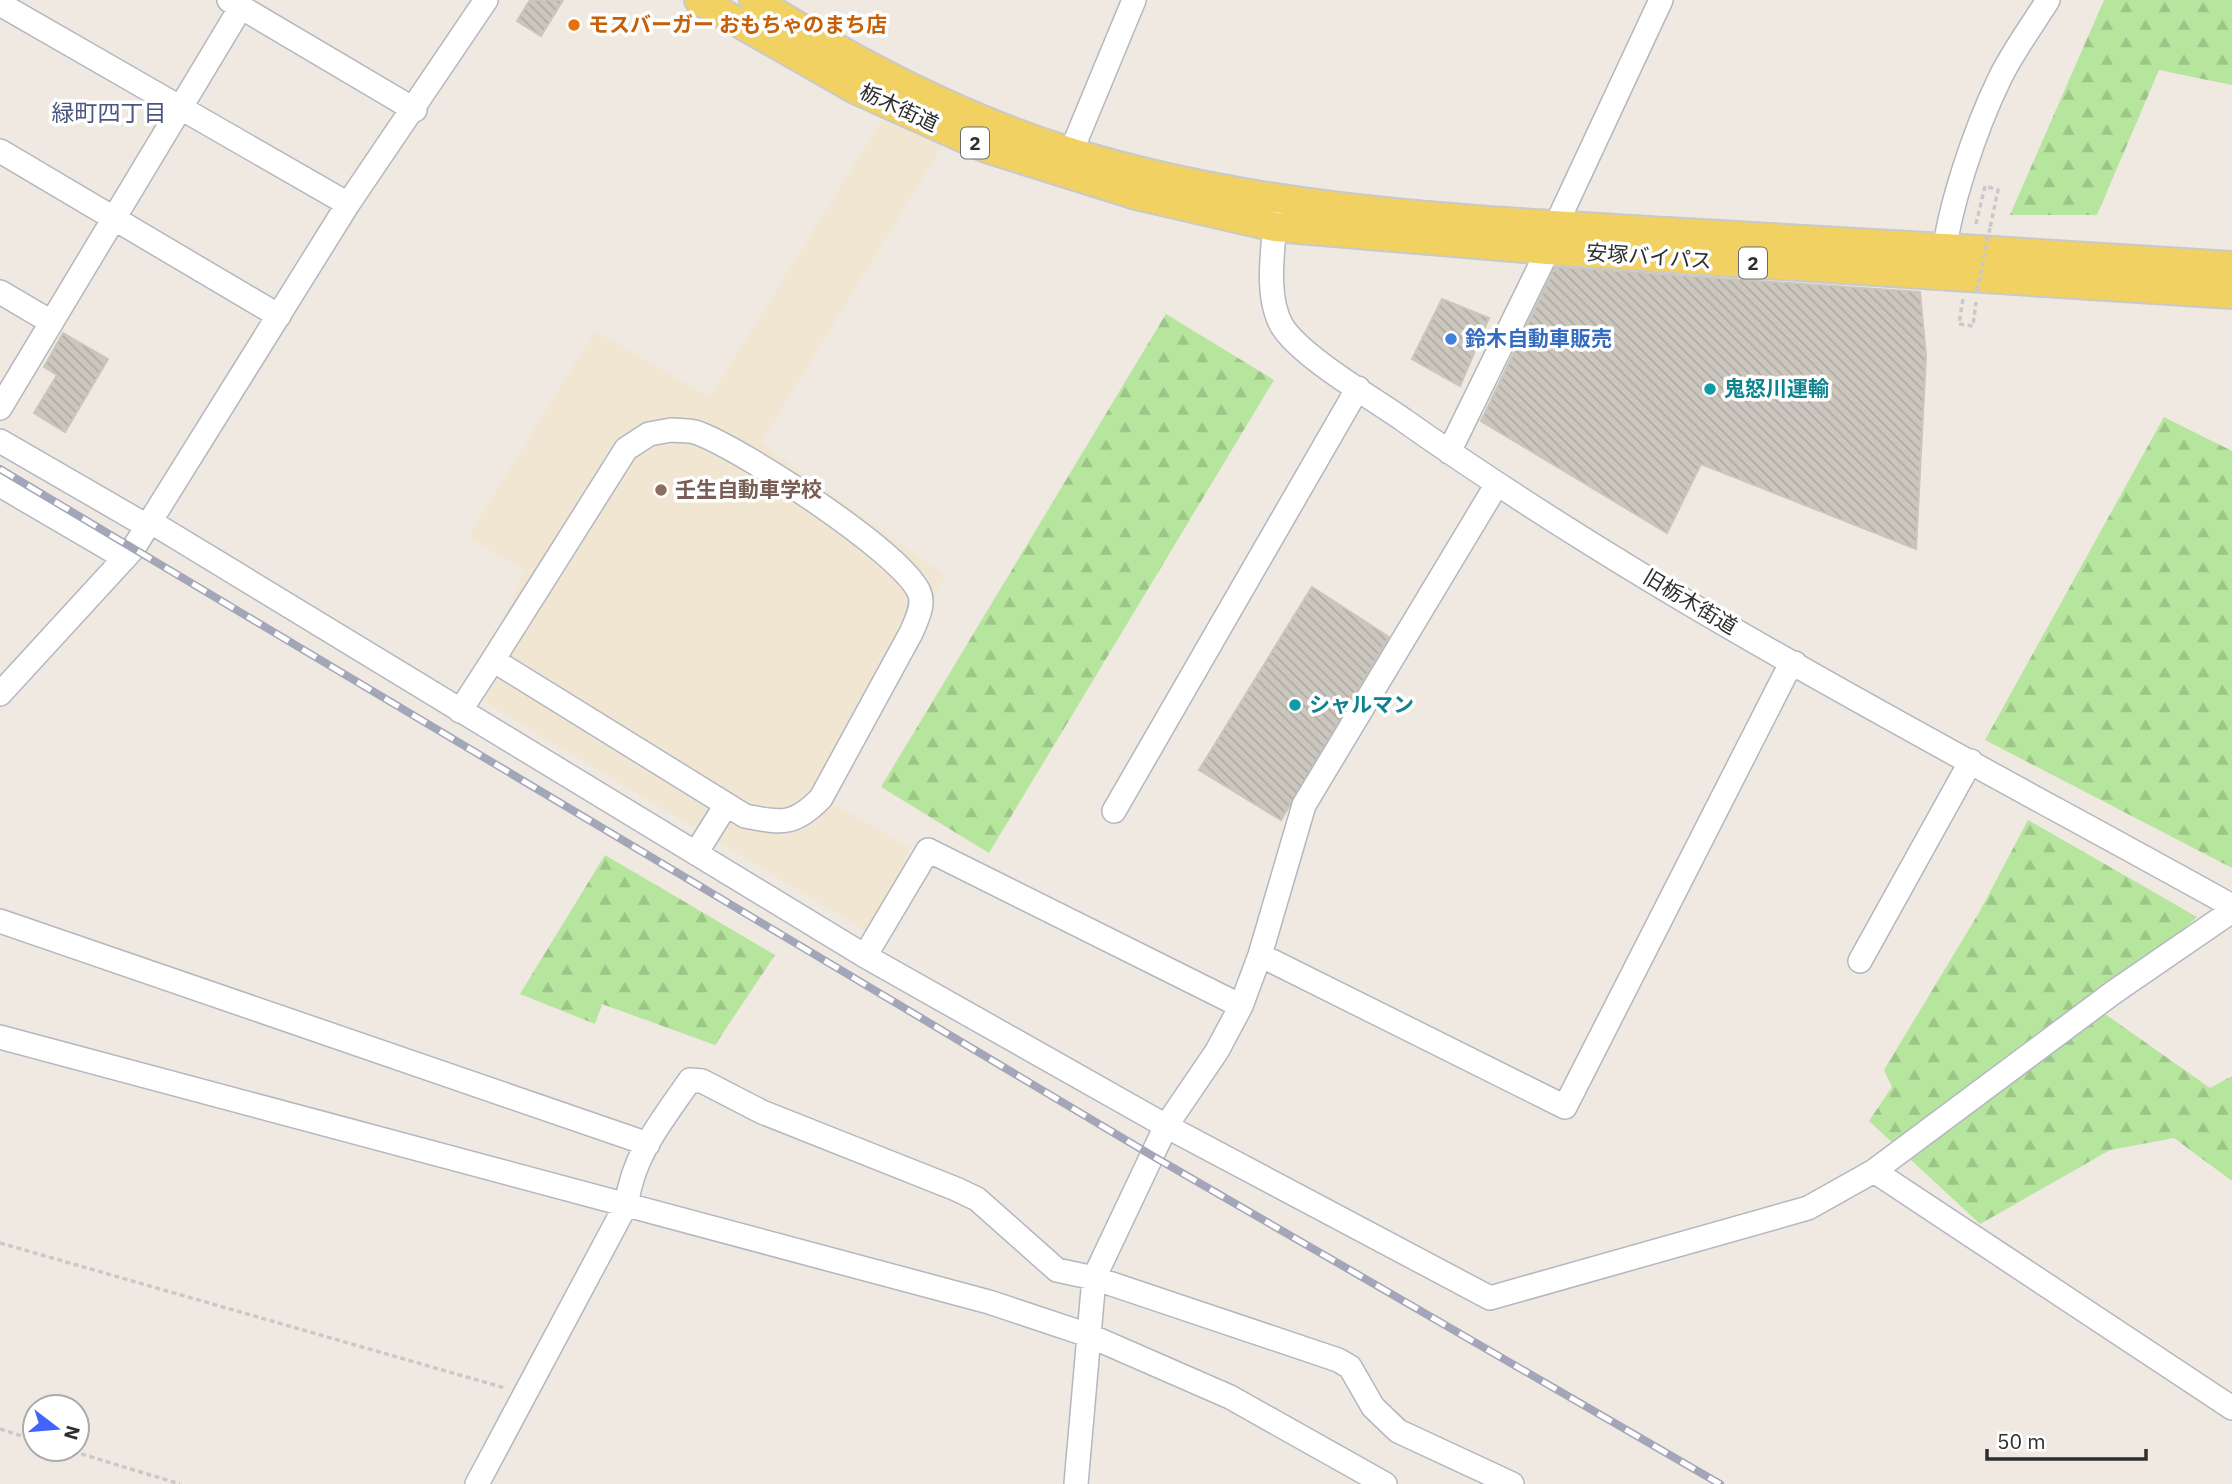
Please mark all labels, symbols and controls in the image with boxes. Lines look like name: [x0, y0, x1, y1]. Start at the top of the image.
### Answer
place label: モスバーガー おもちゃのまち店: [588, 10, 887, 38]
marker: モスバーガー おもちゃのまち店: [566, 17, 582, 33]
street label: 栃木街道: [855, 77, 943, 138]
district label: 緑町四丁目: [52, 97, 167, 127]
road number: 2: [961, 127, 989, 158]
street label: 安塚バイパス: [1585, 238, 1713, 274]
road number: 2: [1739, 247, 1767, 278]
place label: 鈴木自動車販売: [1465, 324, 1612, 352]
marker: 鈴木自動車販売: [1443, 331, 1459, 347]
place label: 鬼怒川運輸: [1724, 374, 1829, 402]
marker: 鬼怒川運輸: [1702, 381, 1718, 397]
place label: 壬生自動車学校: [675, 475, 822, 503]
marker: 壬生自動車学校: [653, 482, 669, 498]
street label: 旧栃木街道: [1638, 562, 1743, 640]
place label: シャルマン: [1309, 690, 1414, 718]
marker: シャルマン: [1287, 697, 1303, 713]
north arrow: [21, 1393, 91, 1463]
scale bar: [1987, 1418, 2146, 1462]
text: N: [59, 1423, 86, 1443]
text: 50 m: [1997, 1427, 2046, 1455]

